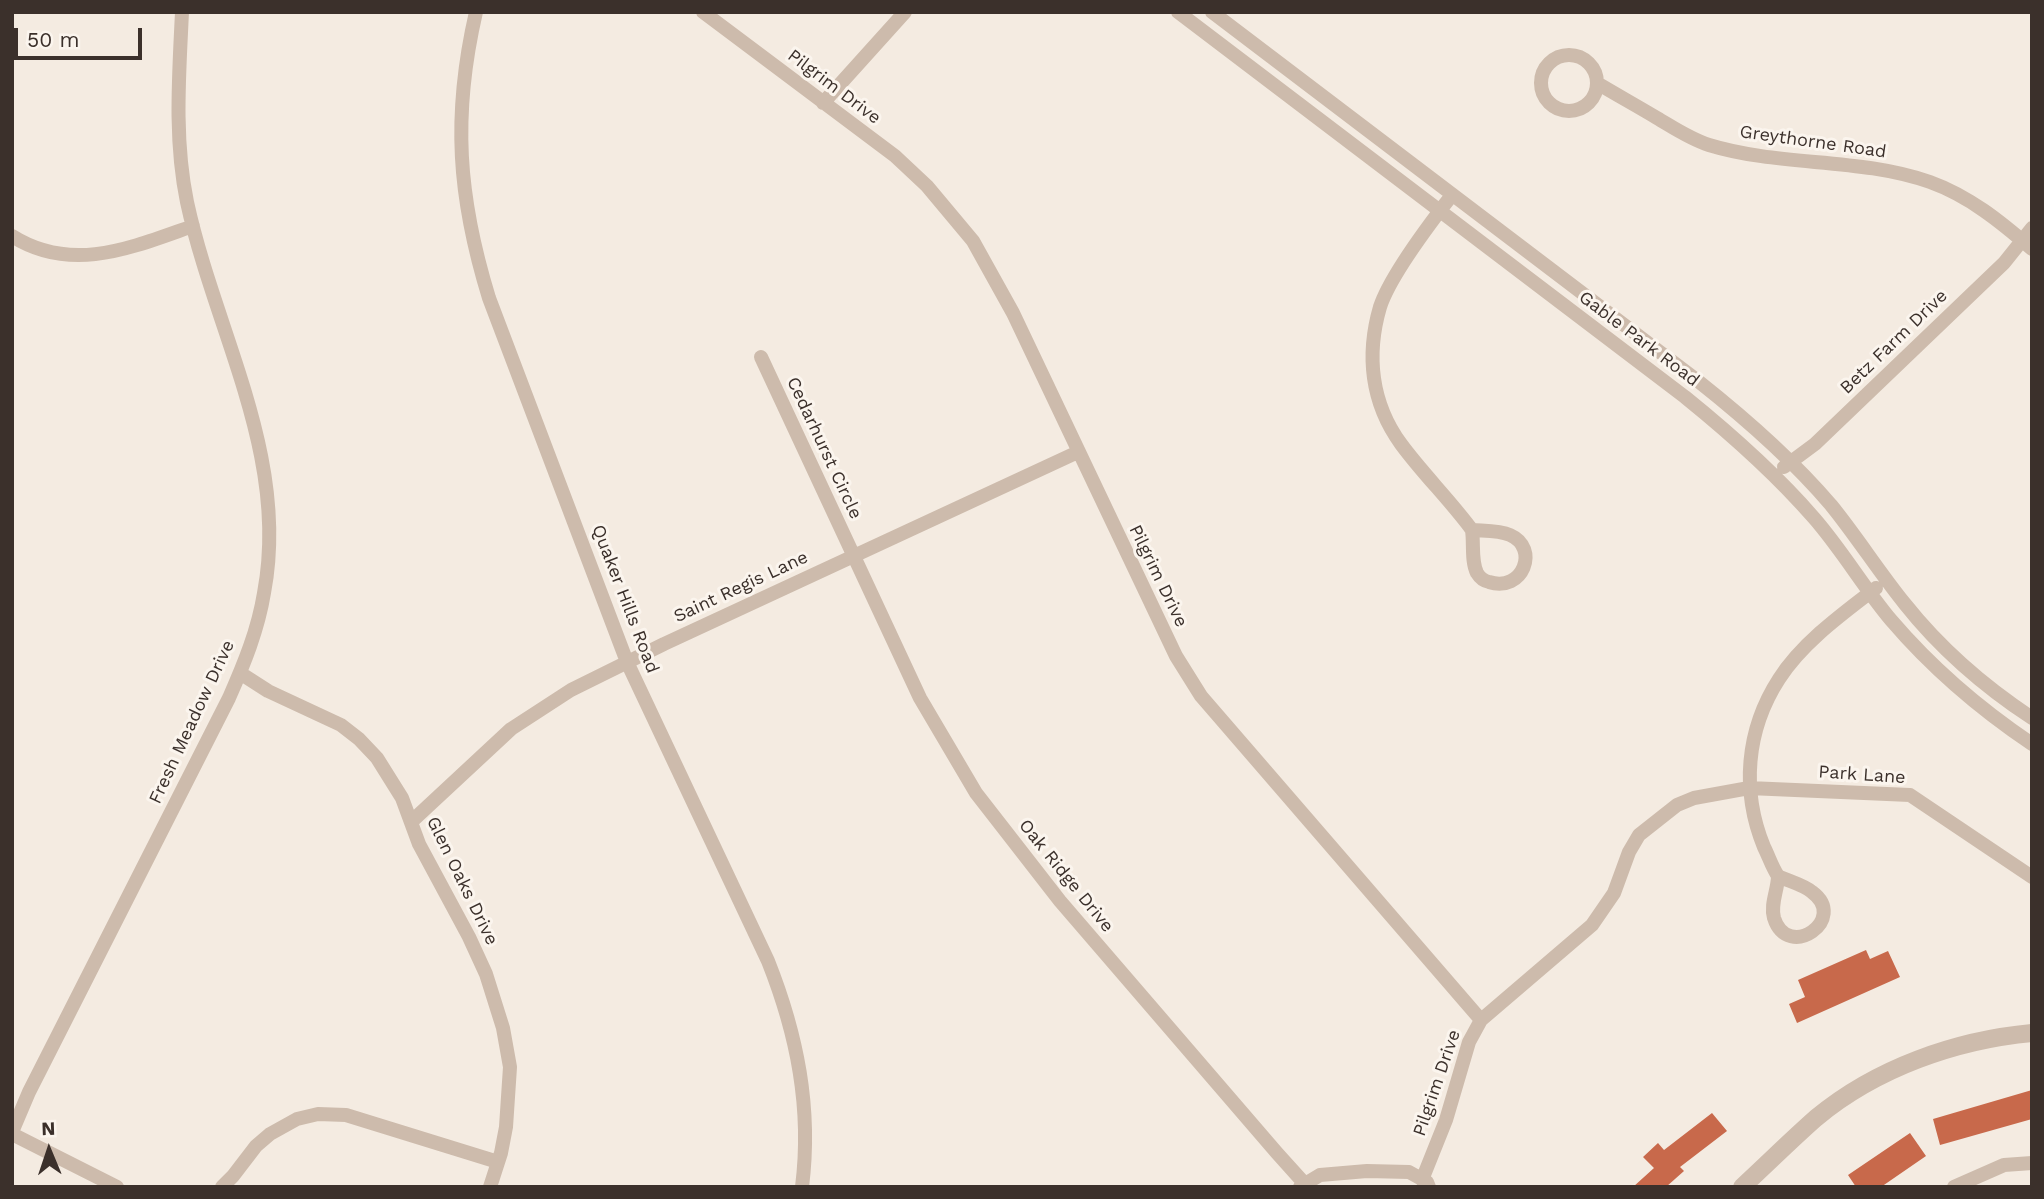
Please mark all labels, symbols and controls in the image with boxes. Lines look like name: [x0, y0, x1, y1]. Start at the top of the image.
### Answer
scale bar: [18, 14, 145, 58]
text: 50 m: [27, 27, 79, 52]
street label: Pilgrim Drive: [783, 45, 885, 129]
street label: Greythorne Road: [1738, 121, 1888, 163]
street label: Betz Farm Drive: [1836, 285, 1952, 399]
street label: Gable Park Road: [1574, 287, 1704, 391]
street label: Cedarhurst Circle: [782, 374, 866, 522]
street label: Pilgrim Drive: [1124, 521, 1192, 631]
street label: Quaker Hills Road: [587, 522, 663, 676]
street label: Saint Regis Lane: [670, 546, 812, 628]
street label: Fresh Meadow Drive: [145, 637, 239, 807]
street label: Park Lane: [1818, 761, 1906, 789]
street label: Glen Oaks Drive: [422, 813, 502, 949]
street label: Oak Ridge Drive: [1014, 815, 1118, 937]
street label: Pilgrim Drive: [1409, 1027, 1465, 1139]
north arrow: [14, 1115, 84, 1185]
text: N: [41, 1117, 56, 1140]

